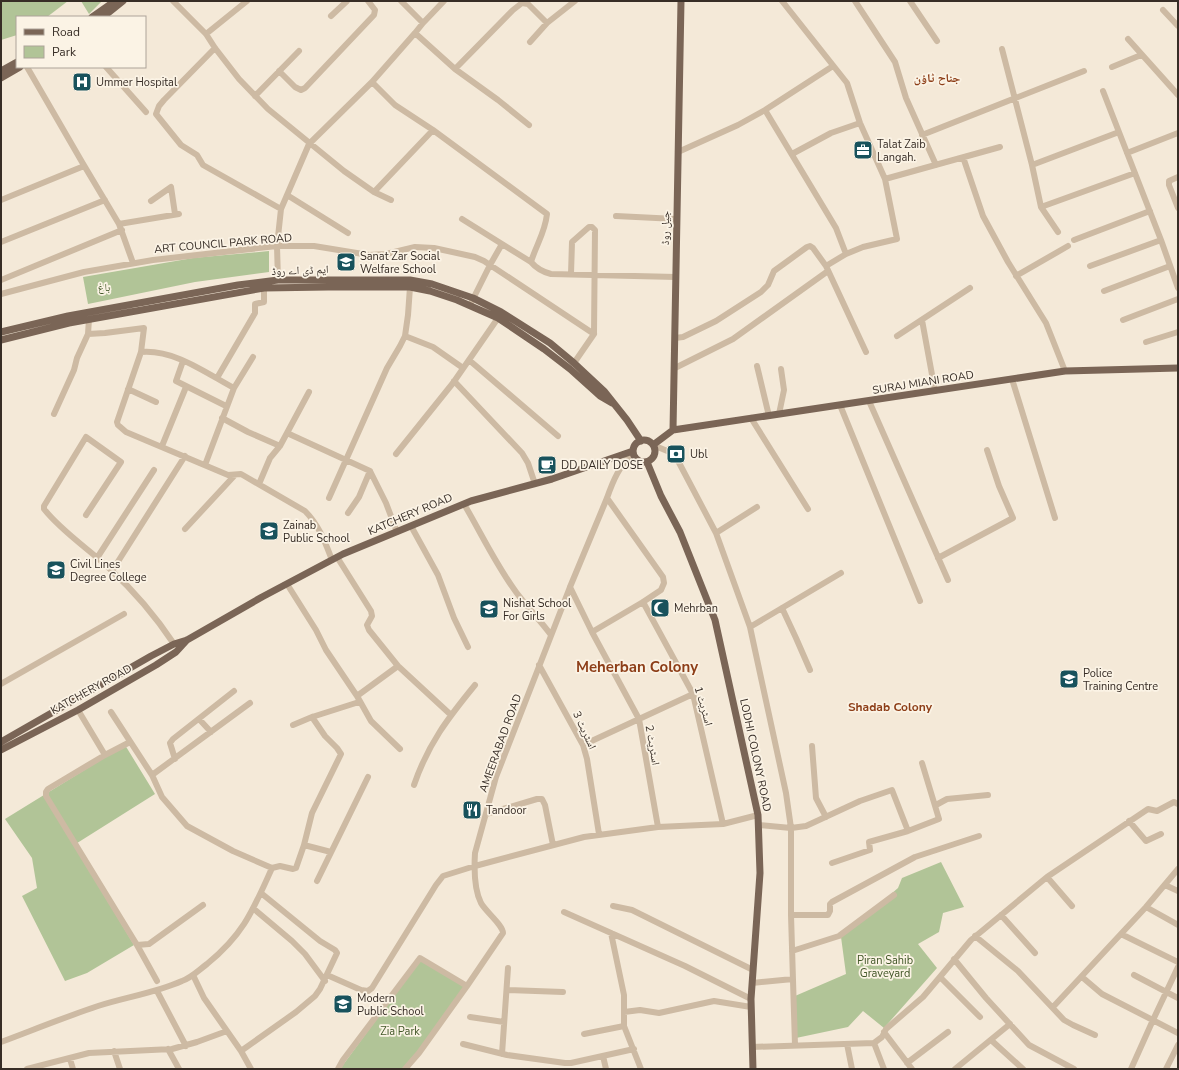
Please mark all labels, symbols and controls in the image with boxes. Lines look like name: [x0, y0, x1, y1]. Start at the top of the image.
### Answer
legend: [16, 16, 146, 68]
text: Road: [52, 24, 80, 40]
text: Park: [52, 44, 77, 60]
district label: جناح ٹاؤن: [914, 70, 961, 86]
hospital icon: Ummer Hospital: [71, 71, 93, 93]
place label: Ummer Hospital: [96, 75, 178, 90]
place label: Talat Zaib Langah.: [877, 137, 926, 165]
office icon: Talat Zaib Langah.: [852, 139, 874, 161]
street label: جیل روڈ: [658, 211, 673, 245]
street label: ART COUNCIL PARK ROAD: [153, 230, 293, 257]
place label: Sanat Zar Social Welfare School: [360, 249, 441, 277]
school or university icon: Sanat Zar Social Welfare School: [335, 251, 357, 273]
street label: ایم ڈی اے روڈ: [271, 262, 329, 279]
park label: باغ: [98, 280, 110, 295]
street label: SURAJ MIANI ROAD: [871, 367, 975, 398]
bank icon: Ubl: [665, 443, 687, 465]
place label: Ubl: [690, 447, 708, 462]
cafe icon: DD DAILY DOSE: [536, 454, 558, 476]
place label: DD DAILY DOSE: [561, 458, 643, 473]
street label: KATCHERY ROAD: [366, 490, 455, 539]
place label: Zainab Public School: [283, 518, 351, 546]
school or university icon: Zainab Public School: [258, 520, 280, 542]
place label: Civil Lines Degree College: [70, 557, 147, 585]
school or university icon: Civil Lines Degree College: [45, 559, 67, 581]
place label: Nishat School For Girls: [503, 596, 572, 624]
mosque icon: Mehrban: [649, 597, 671, 619]
school or university icon: Nishat School For Girls: [478, 598, 500, 620]
place label: Mehrban: [674, 601, 718, 616]
district label: Meherban Colony: [576, 657, 698, 677]
street label: KATCHERY ROAD: [48, 661, 134, 718]
place label: Police Training Centre: [1083, 666, 1158, 694]
school or university icon: Police Training Centre: [1058, 668, 1080, 690]
street label: اسٹریٹ 1: [691, 685, 716, 728]
street label: AMEERABAD ROAD: [476, 692, 525, 794]
street label: LODHI COLONY ROAD: [736, 697, 775, 813]
district label: Shadab Colony: [848, 699, 933, 715]
street label: اسٹریٹ 3: [569, 709, 600, 752]
street label: اسٹریٹ 2: [642, 724, 663, 766]
restaurant icon: Tandoor: [461, 799, 483, 821]
place label: Tandoor: [486, 803, 527, 818]
park label: Piran Sahib Graveyard: [857, 953, 913, 981]
place label: Modern Public School: [357, 991, 425, 1019]
school or university icon: Modern Public School: [332, 993, 354, 1015]
park label: Zia Park: [380, 1024, 420, 1039]

